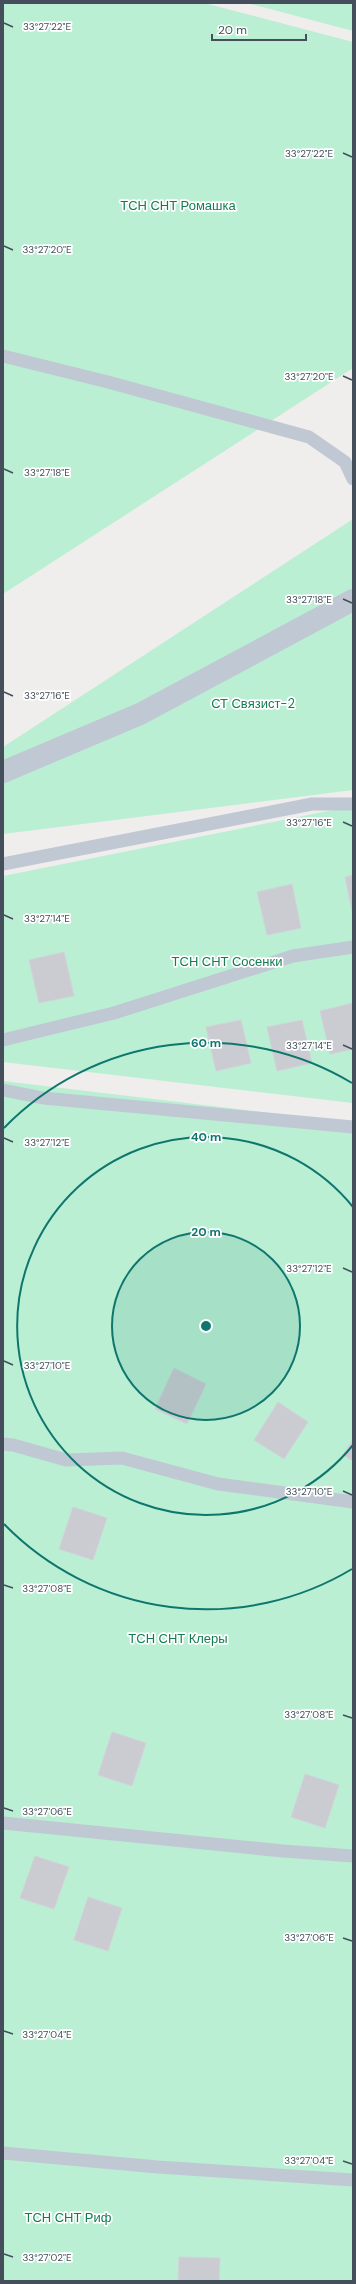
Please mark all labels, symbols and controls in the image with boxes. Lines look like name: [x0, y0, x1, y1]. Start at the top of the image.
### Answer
scale bar: [212, 16, 306, 42]
text: 33°27'22"E: [23, 20, 71, 33]
text: 20 m: [218, 22, 247, 38]
text: 33°27'22"E: [285, 147, 333, 160]
park label: ТСН СНТ Ромашка: [120, 197, 237, 214]
text: 33°27'20"E: [22, 243, 72, 256]
text: 33°27'20"E: [284, 370, 334, 383]
text: 33°27'18"E: [24, 466, 70, 479]
text: 33°27'18"E: [286, 593, 332, 606]
text: 33°27'16"E: [24, 689, 70, 702]
park label: СТ Связист-2: [211, 695, 295, 712]
text: 33°27'16"E: [286, 816, 332, 829]
text: 33°27'14"E: [24, 912, 70, 925]
park label: ТСН СНТ Сосенки: [172, 953, 282, 970]
text: 60 m: [191, 1035, 221, 1051]
text: 33°27'14"E: [286, 1039, 332, 1052]
text: 40 m: [191, 1129, 221, 1145]
text: 33°27'12"E: [24, 1136, 70, 1149]
text: 20 m: [191, 1224, 221, 1240]
text: 33°27'12"E: [286, 1262, 332, 1275]
centre of rings: [199, 1319, 213, 1333]
text: 33°27'10"E: [24, 1359, 71, 1372]
text: 33°27'10"E: [286, 1485, 333, 1498]
text: 33°27'08"E: [22, 1582, 72, 1595]
park label: ТСН СНТ Клеры: [128, 1630, 228, 1647]
text: 33°27'08"E: [284, 1708, 334, 1721]
text: 33°27'06"E: [22, 1805, 72, 1818]
text: 33°27'06"E: [284, 1931, 334, 1944]
text: 33°27'04"E: [22, 2028, 72, 2041]
text: 33°27'04"E: [284, 2154, 334, 2167]
park label: ТСН СНТ Риф: [25, 2209, 112, 2226]
text: 33°27'02"E: [22, 2251, 72, 2264]

